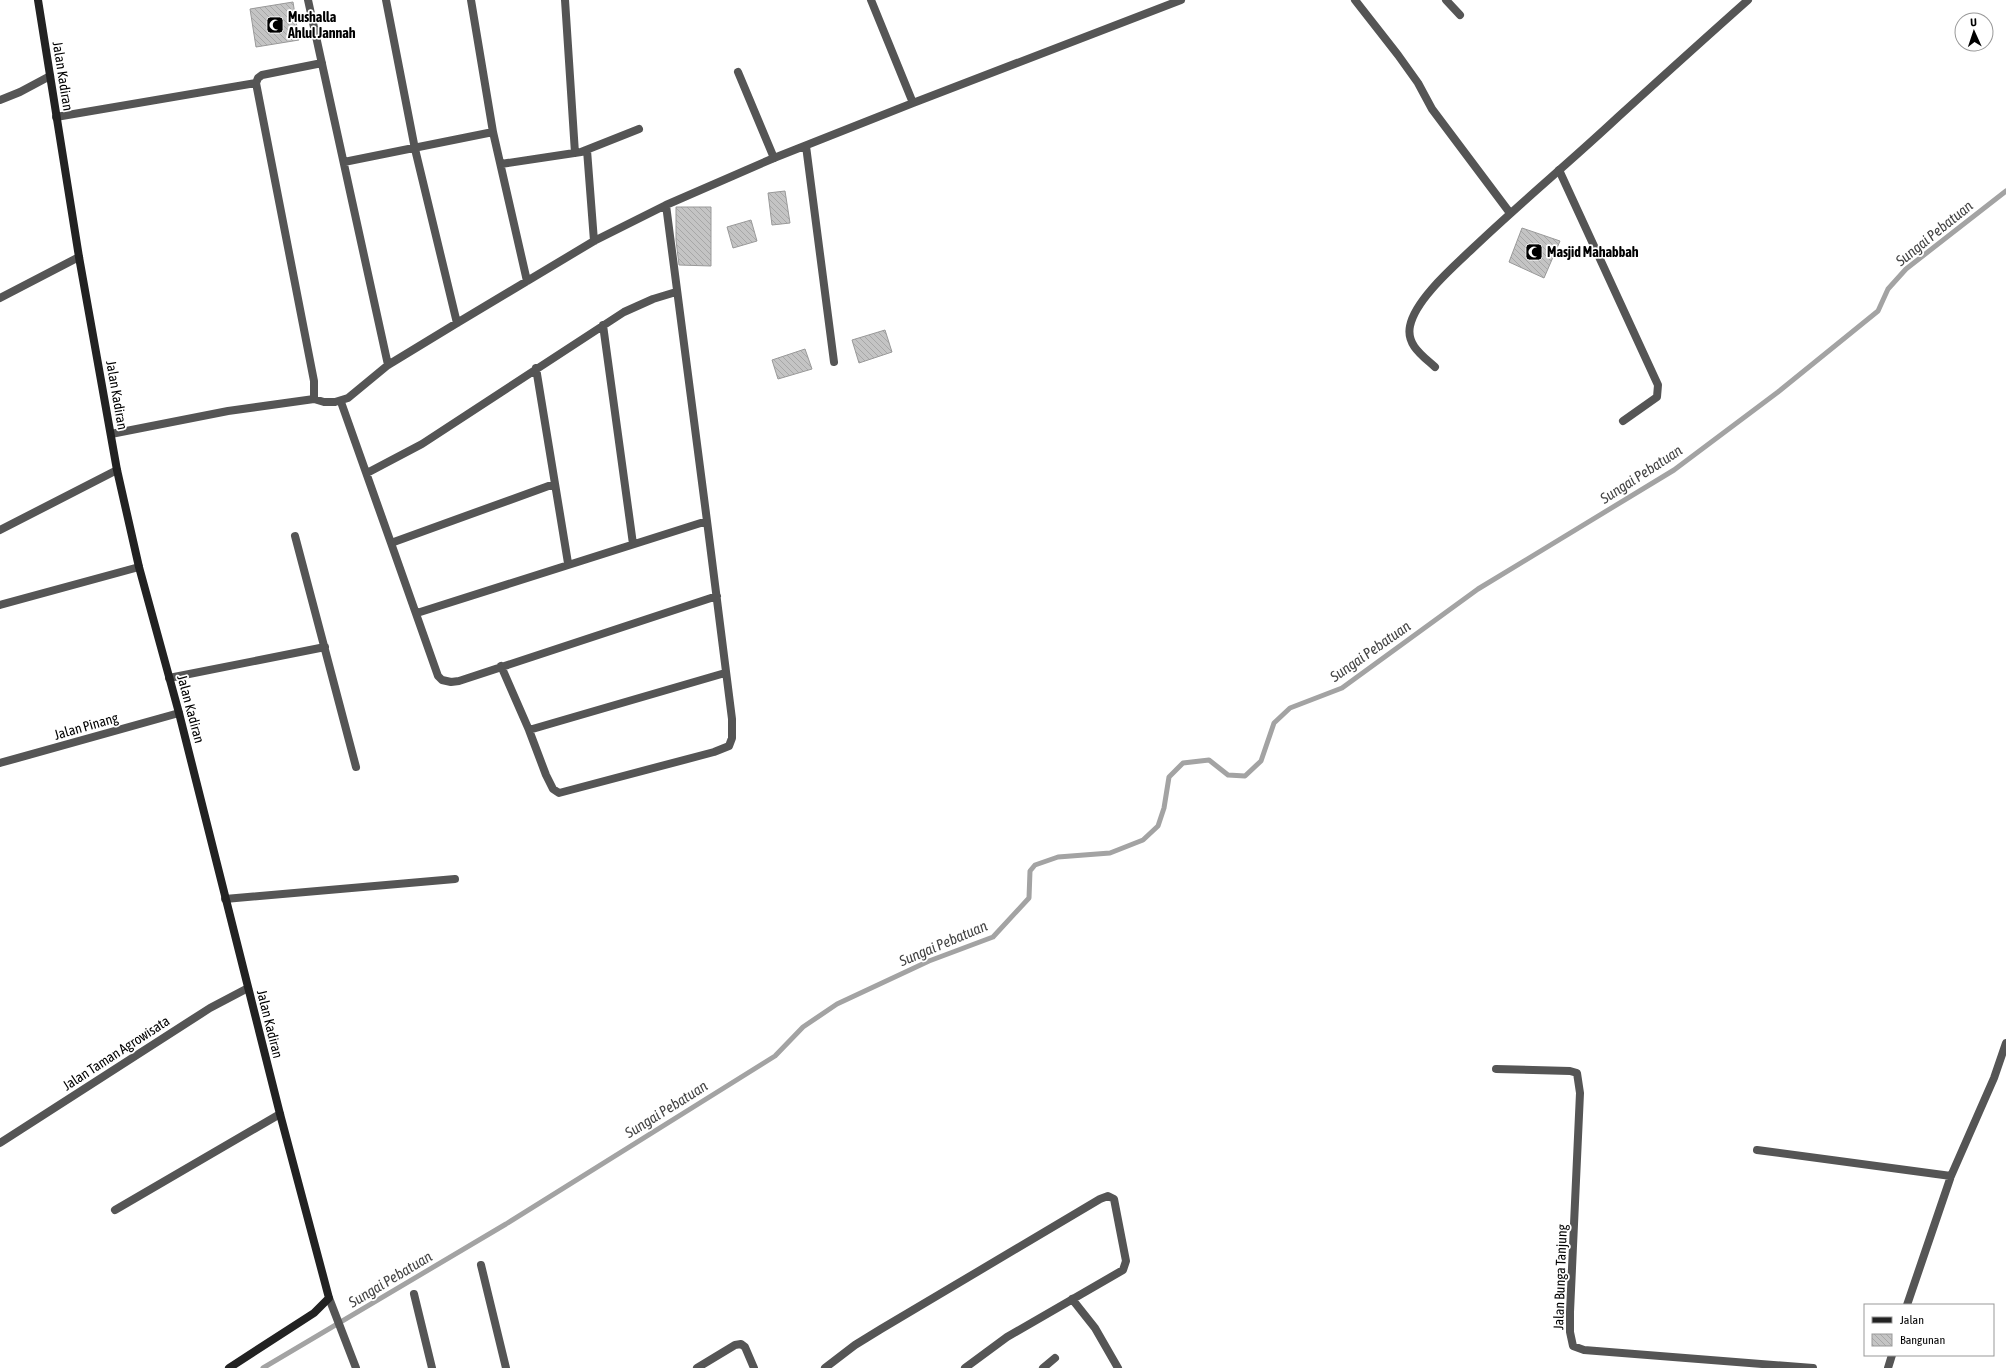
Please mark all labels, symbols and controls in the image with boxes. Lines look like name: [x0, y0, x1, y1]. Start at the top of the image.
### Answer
place label: Mushalla Ahlul Jannah: [287, 9, 356, 41]
north arrow: [1954, 12, 1994, 52]
mosque icon: Mushalla Ahlul Jannah: [265, 15, 285, 35]
text: U: [1970, 16, 1977, 28]
street label: Jalan Kadiran: [50, 40, 76, 112]
water label: Sungai Pebatuan: [1891, 197, 1976, 270]
mosque icon: Masjid Mahabbah: [1524, 242, 1544, 262]
place label: Masjid Mahabbah: [1547, 244, 1639, 260]
street label: Jalan Kadiran: [103, 359, 131, 431]
water label: Sungai Pebatuan: [1596, 441, 1685, 507]
water label: Sungai Pebatuan: [1326, 617, 1413, 685]
street label: Jalan Kadiran: [174, 673, 208, 745]
street label: Jalan Pinang: [52, 709, 120, 743]
water label: Sungai Pebatuan: [896, 917, 990, 970]
street label: Jalan Kadiran: [254, 988, 286, 1060]
street label: Jalan Taman Agrowisata: [60, 1013, 172, 1093]
water label: Sungai Pebatuan: [621, 1077, 710, 1142]
street label: Jalan Bunga Tanjung: [1550, 1224, 1570, 1330]
water label: Sungai Pebatuan: [344, 1248, 435, 1311]
legend: [1864, 1304, 1994, 1356]
text: Jalan: [1900, 1313, 1924, 1327]
text: Bangunan: [1900, 1333, 1945, 1347]

